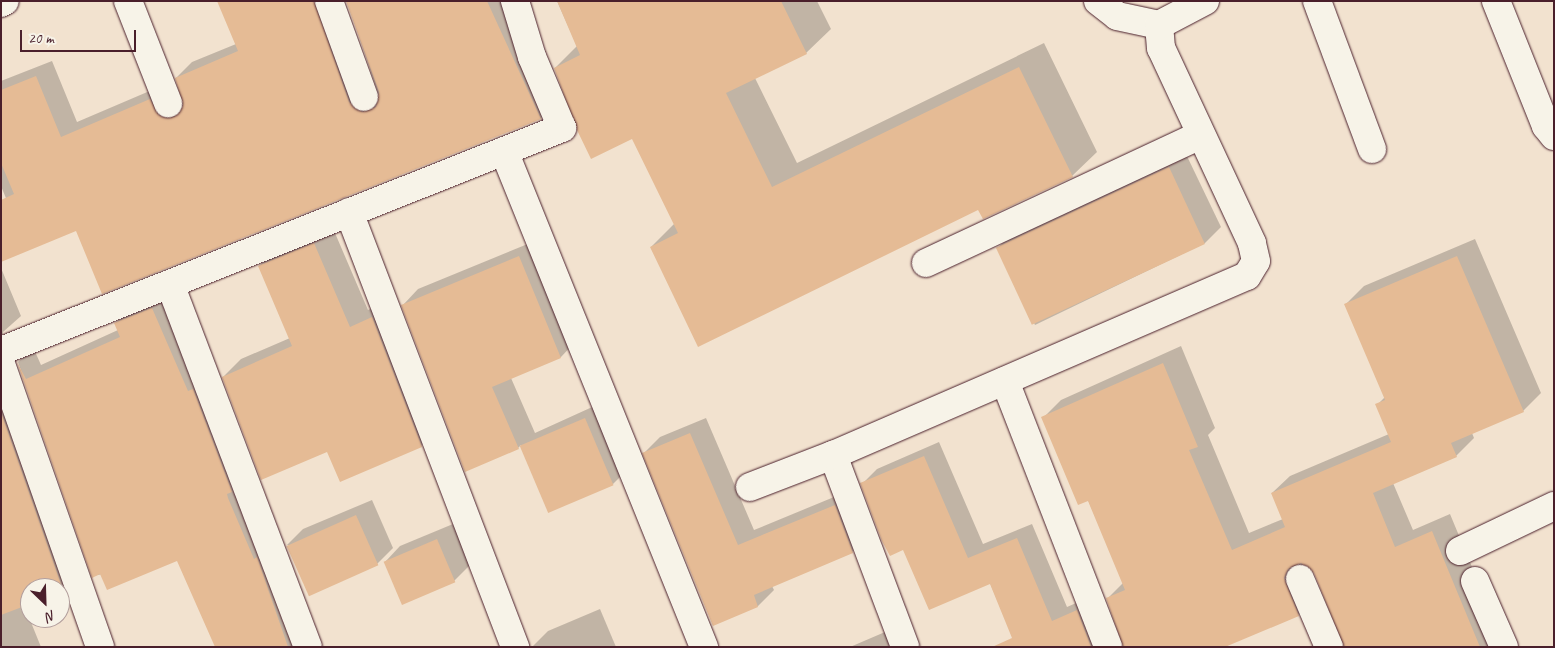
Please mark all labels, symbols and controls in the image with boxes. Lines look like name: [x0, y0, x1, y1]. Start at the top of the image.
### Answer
scale bar: [22, 20, 139, 52]
text: 20 m: [28, 29, 54, 48]
north arrow: [20, 578, 70, 628]
text: N: [43, 607, 58, 626]

